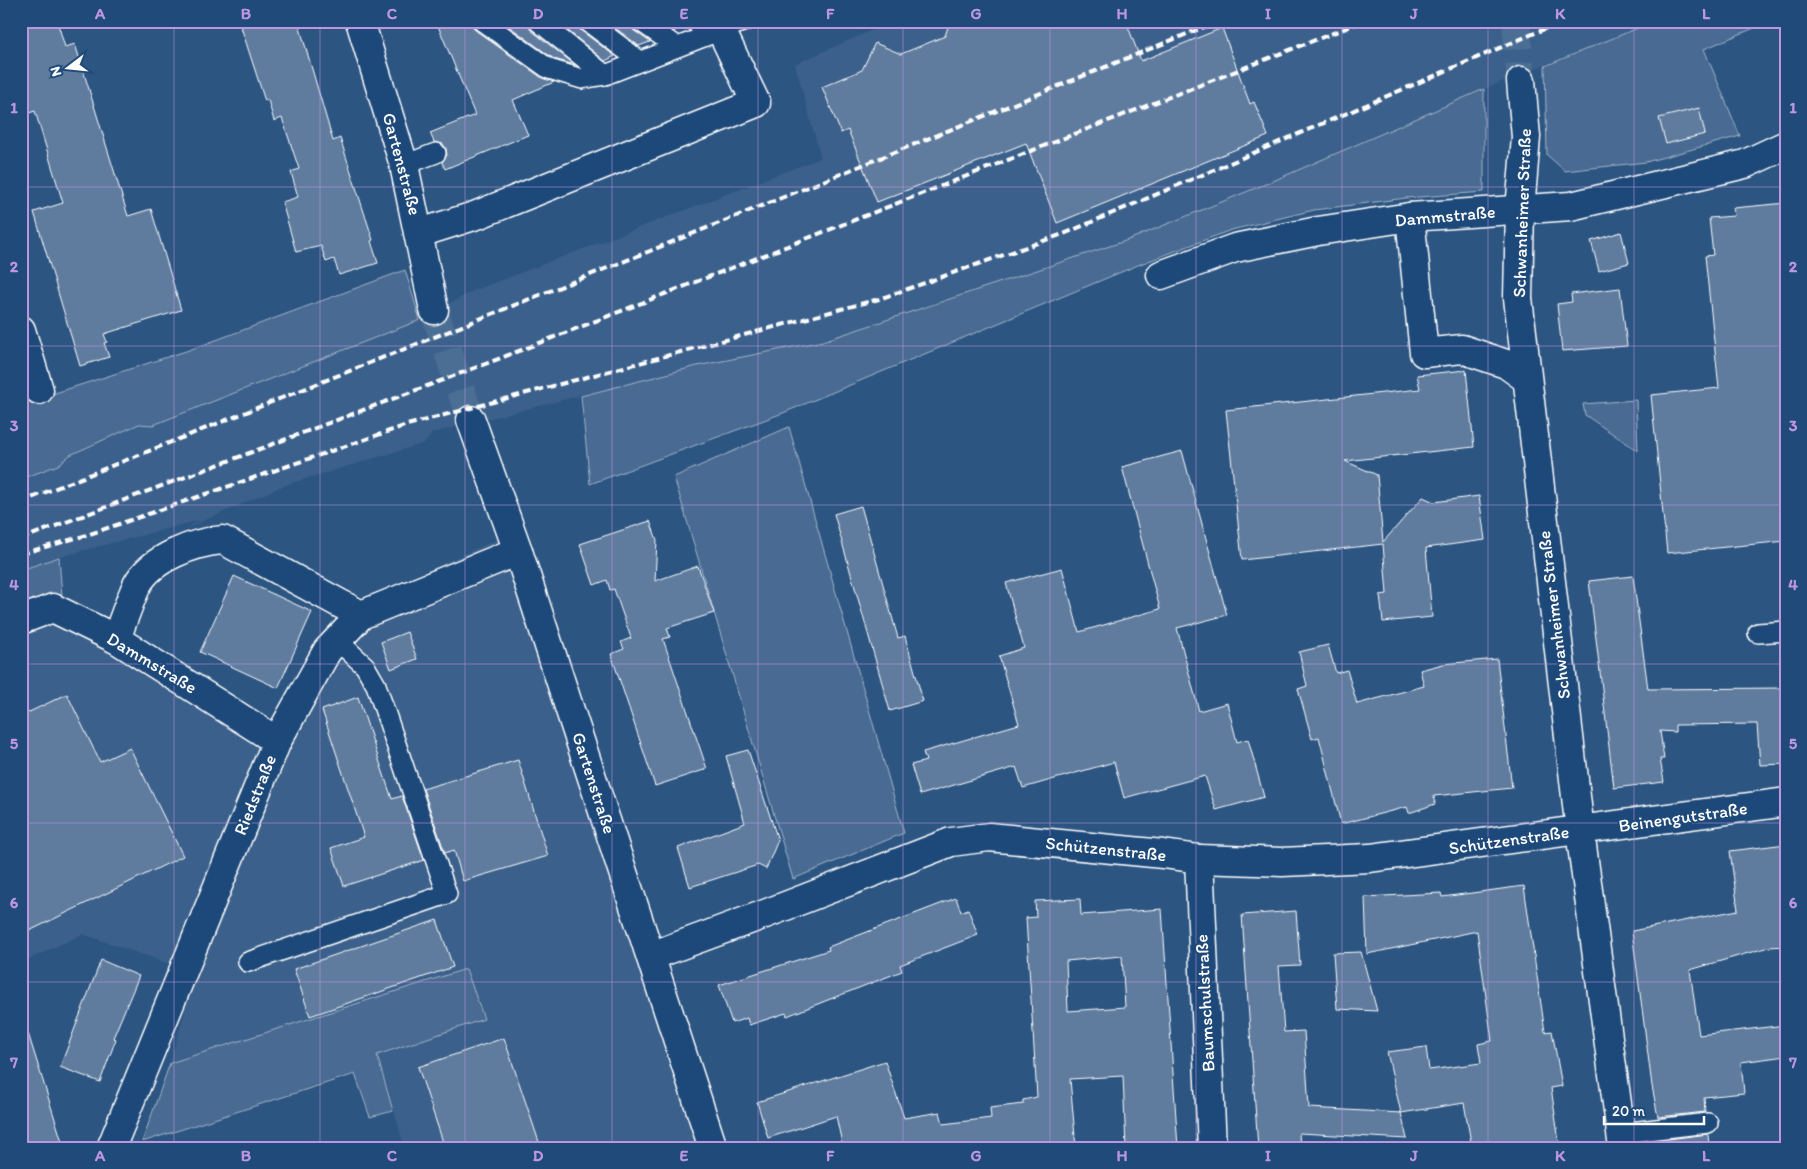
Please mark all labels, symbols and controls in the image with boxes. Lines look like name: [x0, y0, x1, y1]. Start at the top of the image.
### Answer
text: A: [94, 4, 106, 23]
text: B: [241, 4, 252, 23]
text: C: [387, 4, 398, 23]
text: D: [533, 4, 544, 23]
text: E: [680, 4, 689, 23]
text: F: [826, 4, 835, 23]
text: G: [970, 4, 982, 23]
text: H: [1116, 4, 1128, 23]
text: I: [1265, 4, 1271, 23]
text: J: [1409, 4, 1418, 23]
text: K: [1555, 4, 1566, 23]
text: L: [1702, 4, 1711, 23]
north arrow: [42, 42, 92, 92]
text: N: [47, 65, 65, 78]
text: 1: [10, 98, 18, 117]
text: 1: [1789, 98, 1797, 117]
street label: Gartenstraße: [378, 110, 426, 218]
street label: Schwanheimer Straße: [1508, 128, 1536, 298]
street label: Dammstraße: [1394, 201, 1496, 231]
text: 2: [10, 257, 19, 276]
text: 2: [1789, 257, 1798, 276]
text: 3: [10, 416, 19, 435]
text: 3: [1789, 416, 1798, 435]
street label: Schwanheimer Straße: [1533, 530, 1575, 700]
text: 4: [9, 575, 19, 594]
text: 4: [1788, 575, 1798, 594]
street label: Dammstraße: [103, 628, 201, 698]
street label: Gartenstraße: [567, 730, 621, 836]
text: 5: [10, 734, 19, 753]
text: 5: [1789, 734, 1798, 753]
street label: Riedstraße: [229, 752, 281, 838]
street label: Beinengutstraße: [1617, 797, 1749, 837]
street label: Schützenstraße: [1447, 821, 1571, 859]
street label: Schützenstraße: [1045, 832, 1167, 866]
text: 6: [10, 893, 19, 912]
text: 6: [1789, 893, 1798, 912]
street label: Baumschulstraße: [1190, 934, 1220, 1072]
text: 7: [9, 1053, 18, 1072]
text: 7: [1788, 1053, 1797, 1072]
scale bar: [1604, 1094, 1704, 1126]
text: 20 m: [1612, 1102, 1646, 1120]
text: A: [94, 1146, 106, 1165]
text: B: [241, 1146, 252, 1165]
text: C: [387, 1146, 398, 1165]
text: D: [533, 1146, 544, 1165]
text: E: [680, 1146, 689, 1165]
text: F: [826, 1146, 835, 1165]
text: G: [970, 1146, 982, 1165]
text: H: [1116, 1146, 1128, 1165]
text: I: [1265, 1146, 1271, 1165]
text: J: [1409, 1146, 1418, 1165]
text: K: [1555, 1146, 1566, 1165]
text: L: [1702, 1146, 1711, 1165]

